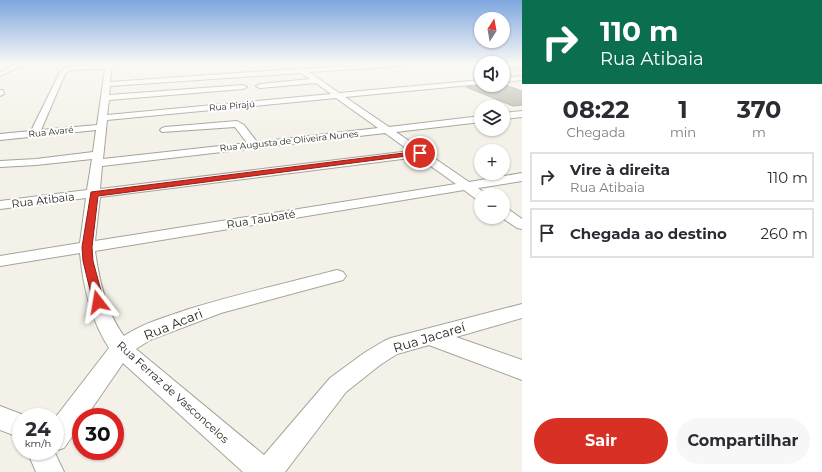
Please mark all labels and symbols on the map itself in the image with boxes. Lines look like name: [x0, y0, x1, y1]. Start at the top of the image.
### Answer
north arrow: [474, 12, 510, 48]
street label: Rua Pirajú: [208, 98, 255, 113]
street label: Rua Avaré: [28, 124, 75, 139]
street label: Rua Augusta de Oliveira Nunes: [219, 128, 359, 153]
pin: [403, 136, 437, 170]
street label: Rua Atibaia: [11, 189, 75, 211]
street label: Rua Taubaté: [226, 207, 297, 231]
position arrow: [77, 281, 119, 323]
street label: Rua Acari: [141, 305, 205, 343]
street label: Rua Jacareí: [391, 318, 468, 356]
street label: Rua Ferraz de Vasconcelos: [114, 338, 232, 446]
speed limit sign: 30: [72, 408, 124, 460]

